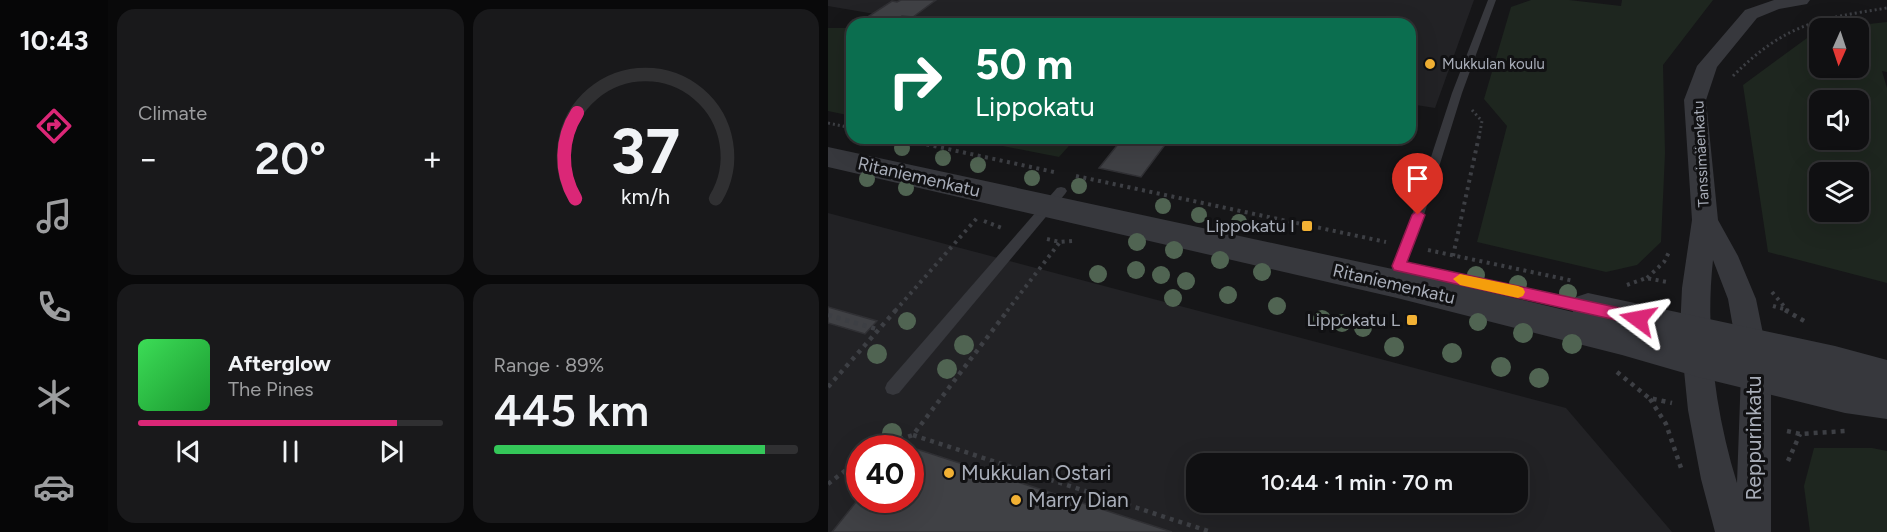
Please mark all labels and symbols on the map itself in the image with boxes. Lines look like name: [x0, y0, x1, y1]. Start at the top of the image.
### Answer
north arrow: [1809, 18, 1869, 78]
place label: Mukkulan koulu: [1442, 55, 1545, 73]
marker: Mukkulan koulu: [1423, 57, 1437, 71]
street label: Tanssimäenkatu: [1689, 100, 1713, 208]
street label: Ritaniemenkatu: [856, 152, 982, 202]
pin: [1392, 153, 1443, 215]
place label: Lippokatu I: [1206, 215, 1295, 237]
marker: Lippokatu I: [1300, 219, 1314, 233]
street label: Ritaniemenkatu: [1331, 259, 1457, 309]
position arrow: [1606, 287, 1670, 351]
place label: Lippokatu L: [1306, 309, 1401, 331]
marker: Lippokatu L: [1405, 313, 1419, 327]
street label: Reppurinkatu: [1741, 375, 1766, 501]
speed limit sign: 40: [846, 435, 924, 513]
place label: Mukkulan Ostari: [961, 460, 1111, 485]
marker: Mukkulan Ostari: [942, 466, 956, 480]
place label: Marry Dian: [1028, 487, 1129, 512]
marker: Marry Dian: [1009, 493, 1023, 507]

